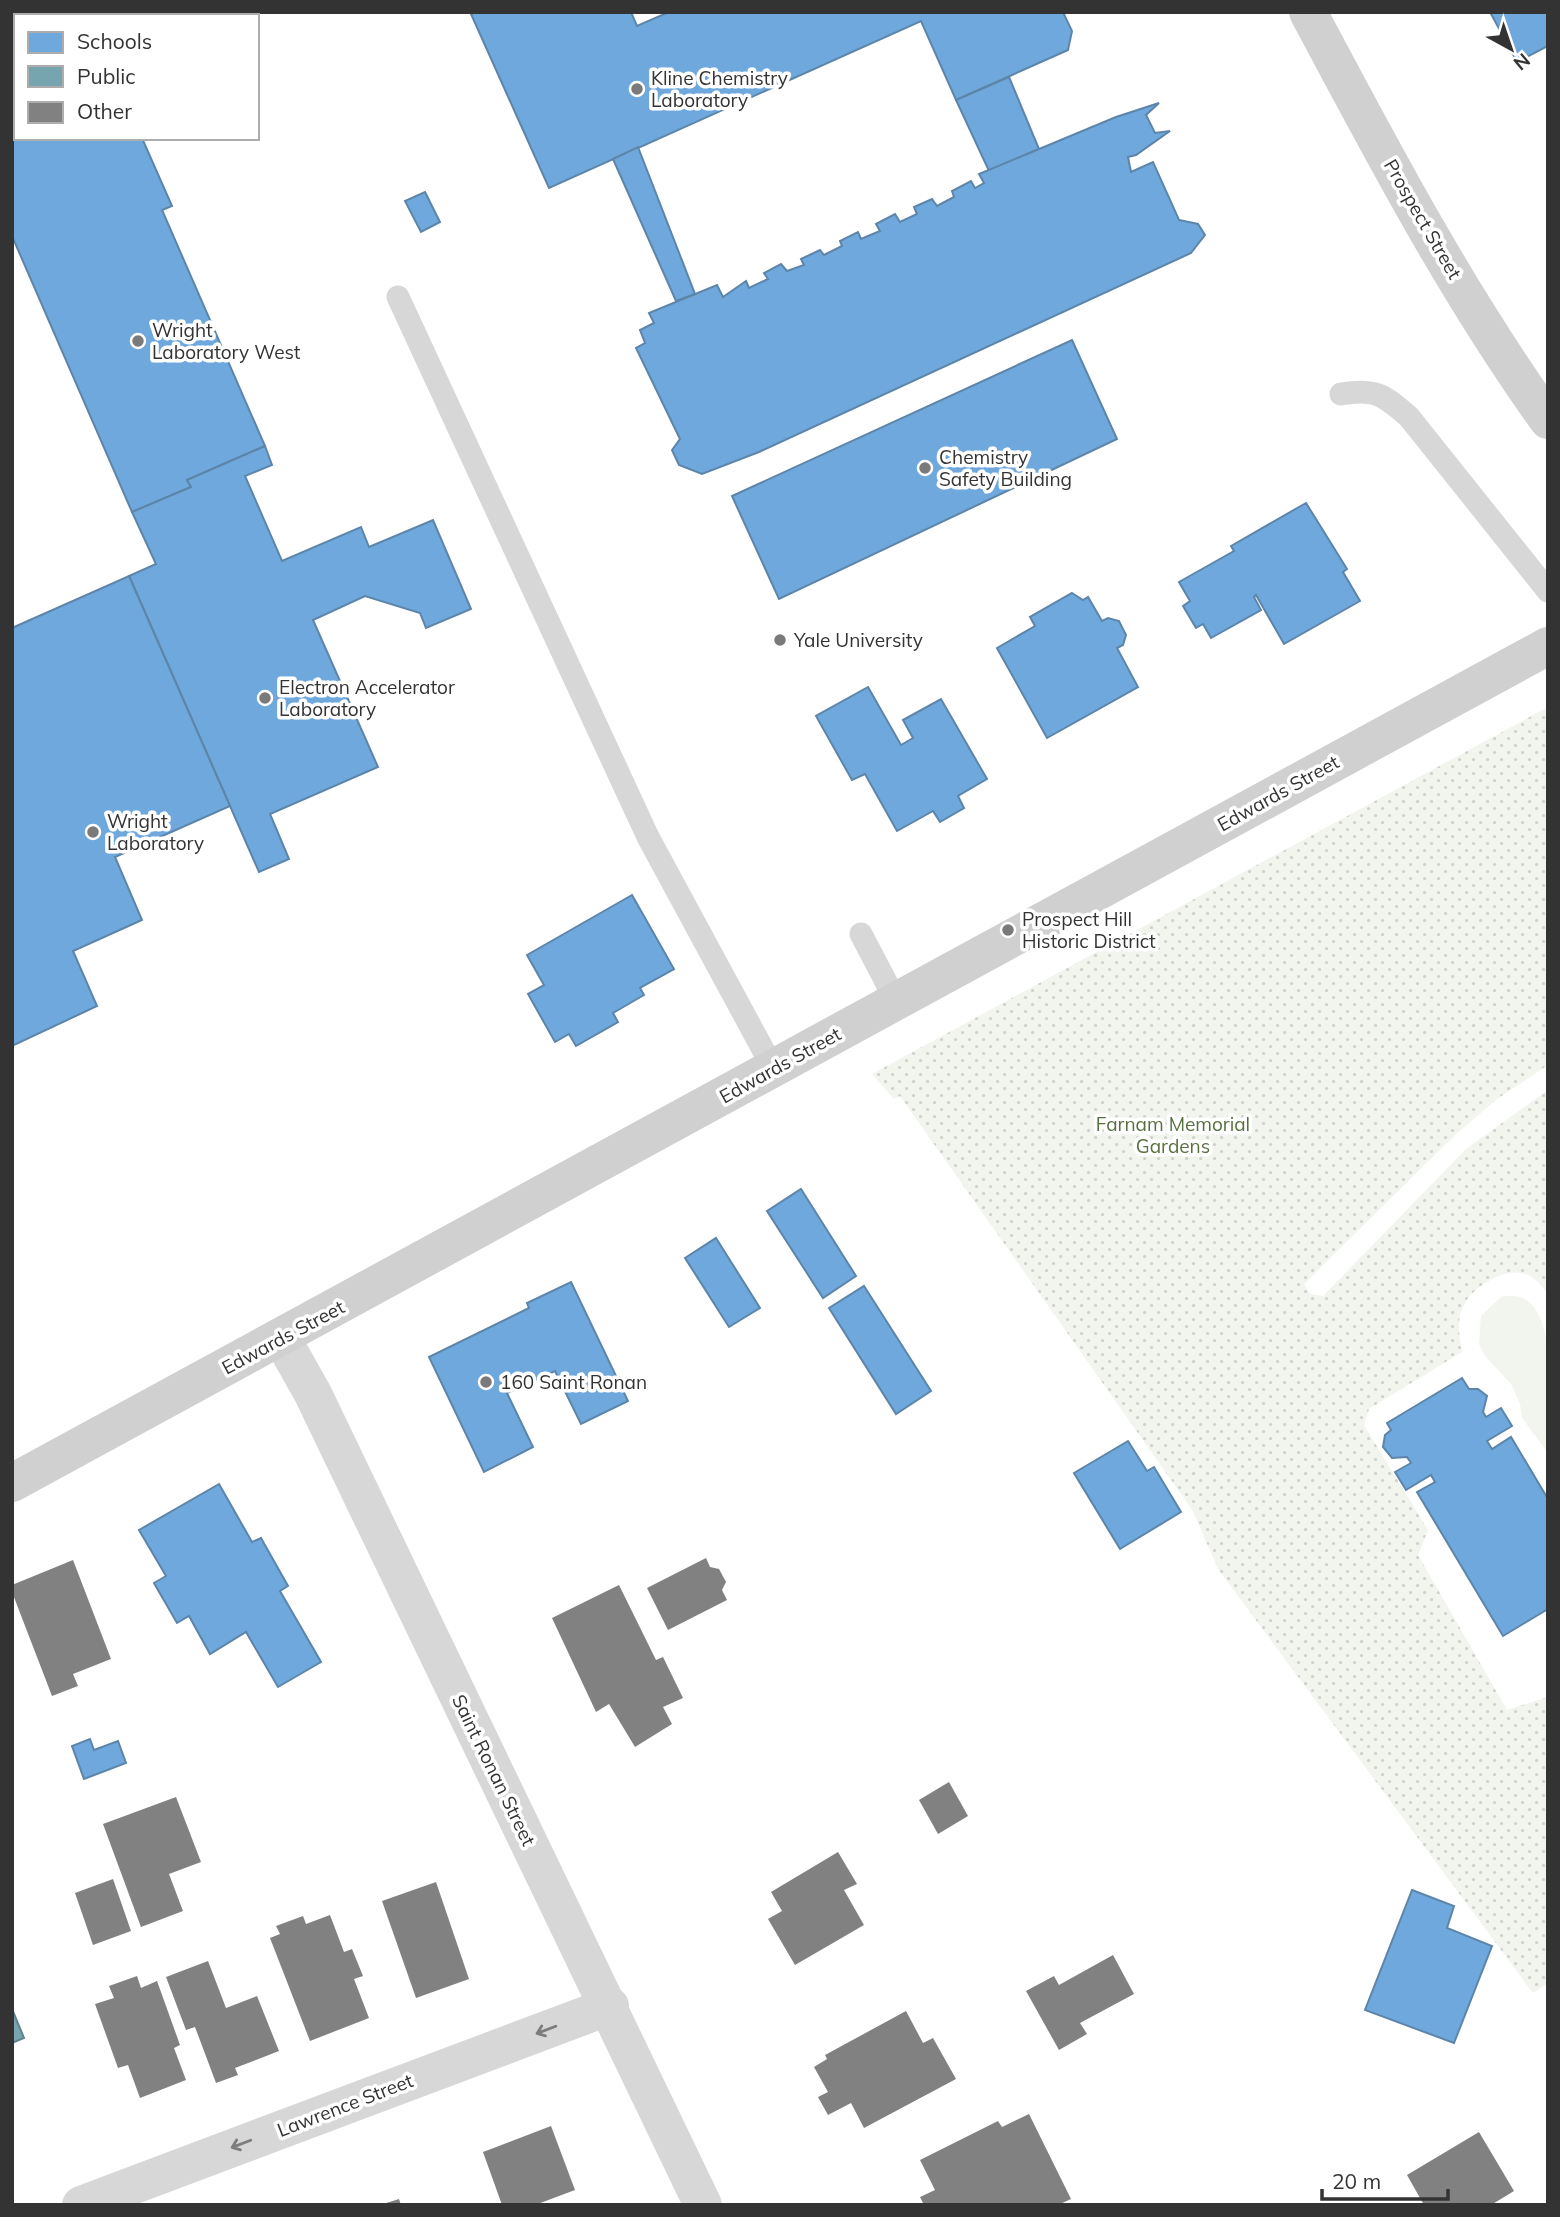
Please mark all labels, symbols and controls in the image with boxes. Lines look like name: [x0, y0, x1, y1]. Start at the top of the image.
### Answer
legend: [14, 14, 259, 140]
north arrow: [1476, 14, 1546, 84]
text: Schools: [77, 28, 152, 54]
text: N: [1509, 48, 1535, 76]
text: Public: [77, 63, 136, 89]
place label: Kline Chemistry Laboratory: [651, 66, 788, 112]
marker: Kline Chemistry Laboratory: [629, 81, 645, 97]
text: Other: [77, 98, 132, 124]
street label: Prospect Street: [1379, 155, 1467, 284]
place label: Wright Laboratory West: [152, 318, 301, 364]
marker: Wright Laboratory West: [130, 333, 146, 349]
place label: Chemistry Safety Building: [939, 445, 1072, 491]
marker: Chemistry Safety Building: [917, 460, 933, 476]
place label: Yale University: [793, 628, 923, 652]
marker: Yale University: [772, 632, 788, 648]
place label: Electron Accelerator Laboratory: [279, 675, 455, 721]
marker: Electron Accelerator Laboratory: [257, 690, 273, 706]
street label: Edwards Street: [1213, 750, 1343, 836]
place label: Wright Laboratory: [107, 809, 204, 855]
marker: Wright Laboratory: [85, 824, 101, 840]
place label: Prospect Hill Historic District: [1022, 907, 1156, 953]
marker: Prospect Hill Historic District: [1000, 922, 1016, 938]
street label: Edwards Street: [715, 1022, 845, 1108]
park label: Farnam Memorial Gardens: [1096, 1112, 1250, 1158]
street label: Edwards Street: [218, 1294, 349, 1379]
place label: 160 Saint Ronan: [500, 1370, 647, 1394]
marker: 160 Saint Ronan: [478, 1374, 494, 1390]
street label: Saint Ronan Street: [447, 1690, 541, 1850]
one-way arrow: [535, 2025, 557, 2037]
street label: Lawrence Street: [274, 2068, 417, 2142]
one-way arrow: [231, 2139, 253, 2152]
scale bar: [1322, 2158, 1448, 2202]
text: 20 m: [1332, 2168, 1381, 2194]

